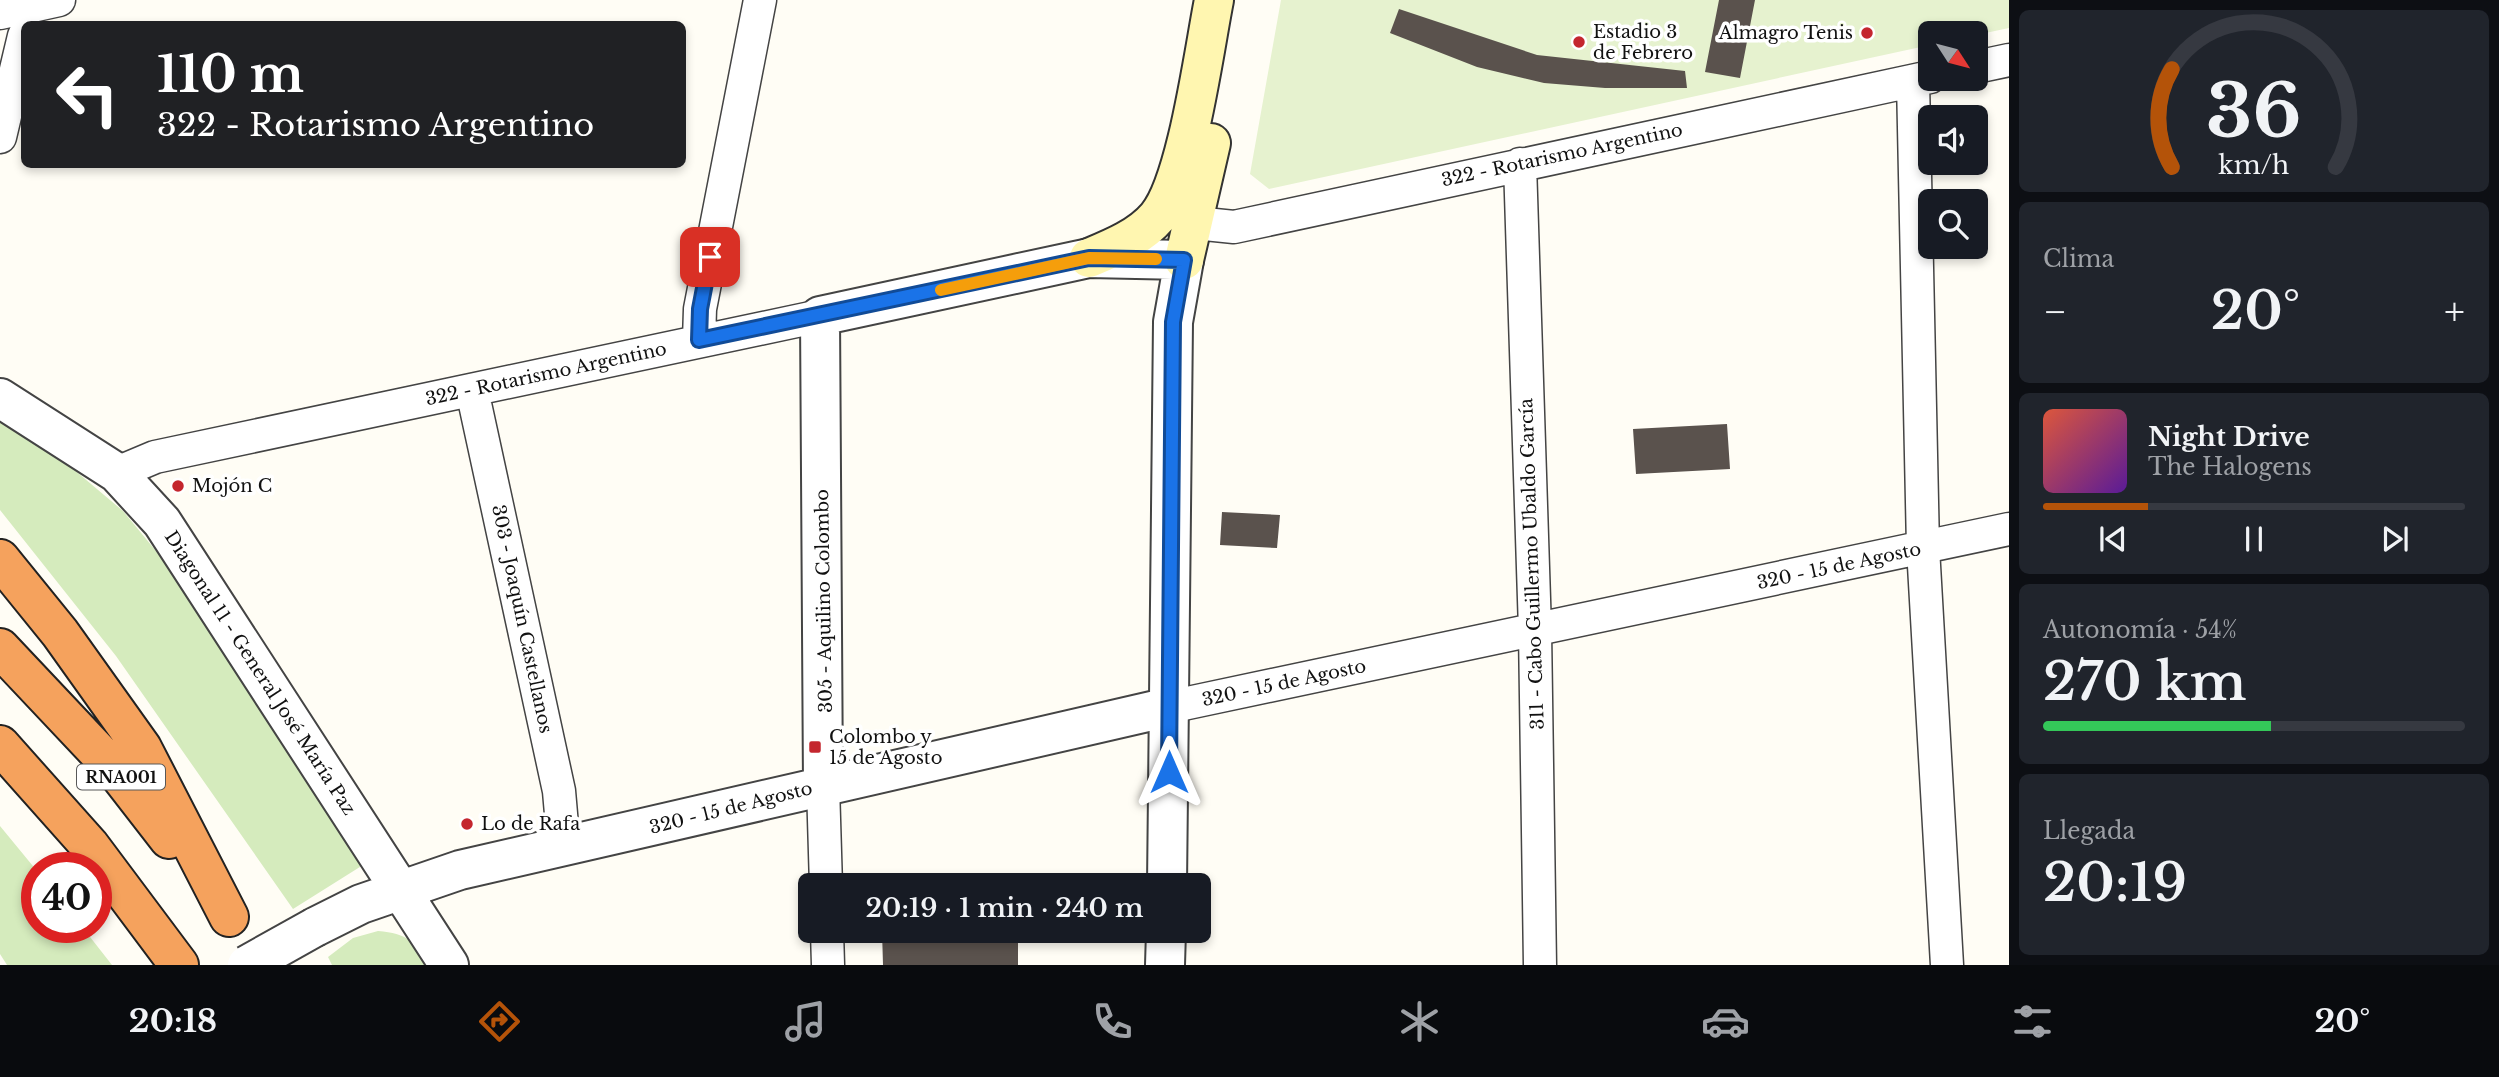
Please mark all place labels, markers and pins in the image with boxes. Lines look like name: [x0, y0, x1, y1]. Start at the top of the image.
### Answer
place label: Estadio 3 de Febrero: [1593, 21, 1693, 64]
place label: Almagro Tenis: [1718, 22, 1853, 44]
marker: Almagro Tenis: [1859, 25, 1875, 41]
marker: Estadio 3 de Febrero: [1571, 34, 1587, 50]
pin: [680, 227, 740, 287]
place label: Mojón C: [192, 475, 272, 497]
marker: Mojón C: [170, 478, 186, 494]
place label: Colombo y 15 de Agosto: [829, 726, 942, 769]
marker: Colombo y 15 de Agosto: [807, 739, 823, 755]
place label: Lo de Rafa: [481, 813, 580, 835]
marker: Lo de Rafa: [459, 816, 475, 832]

